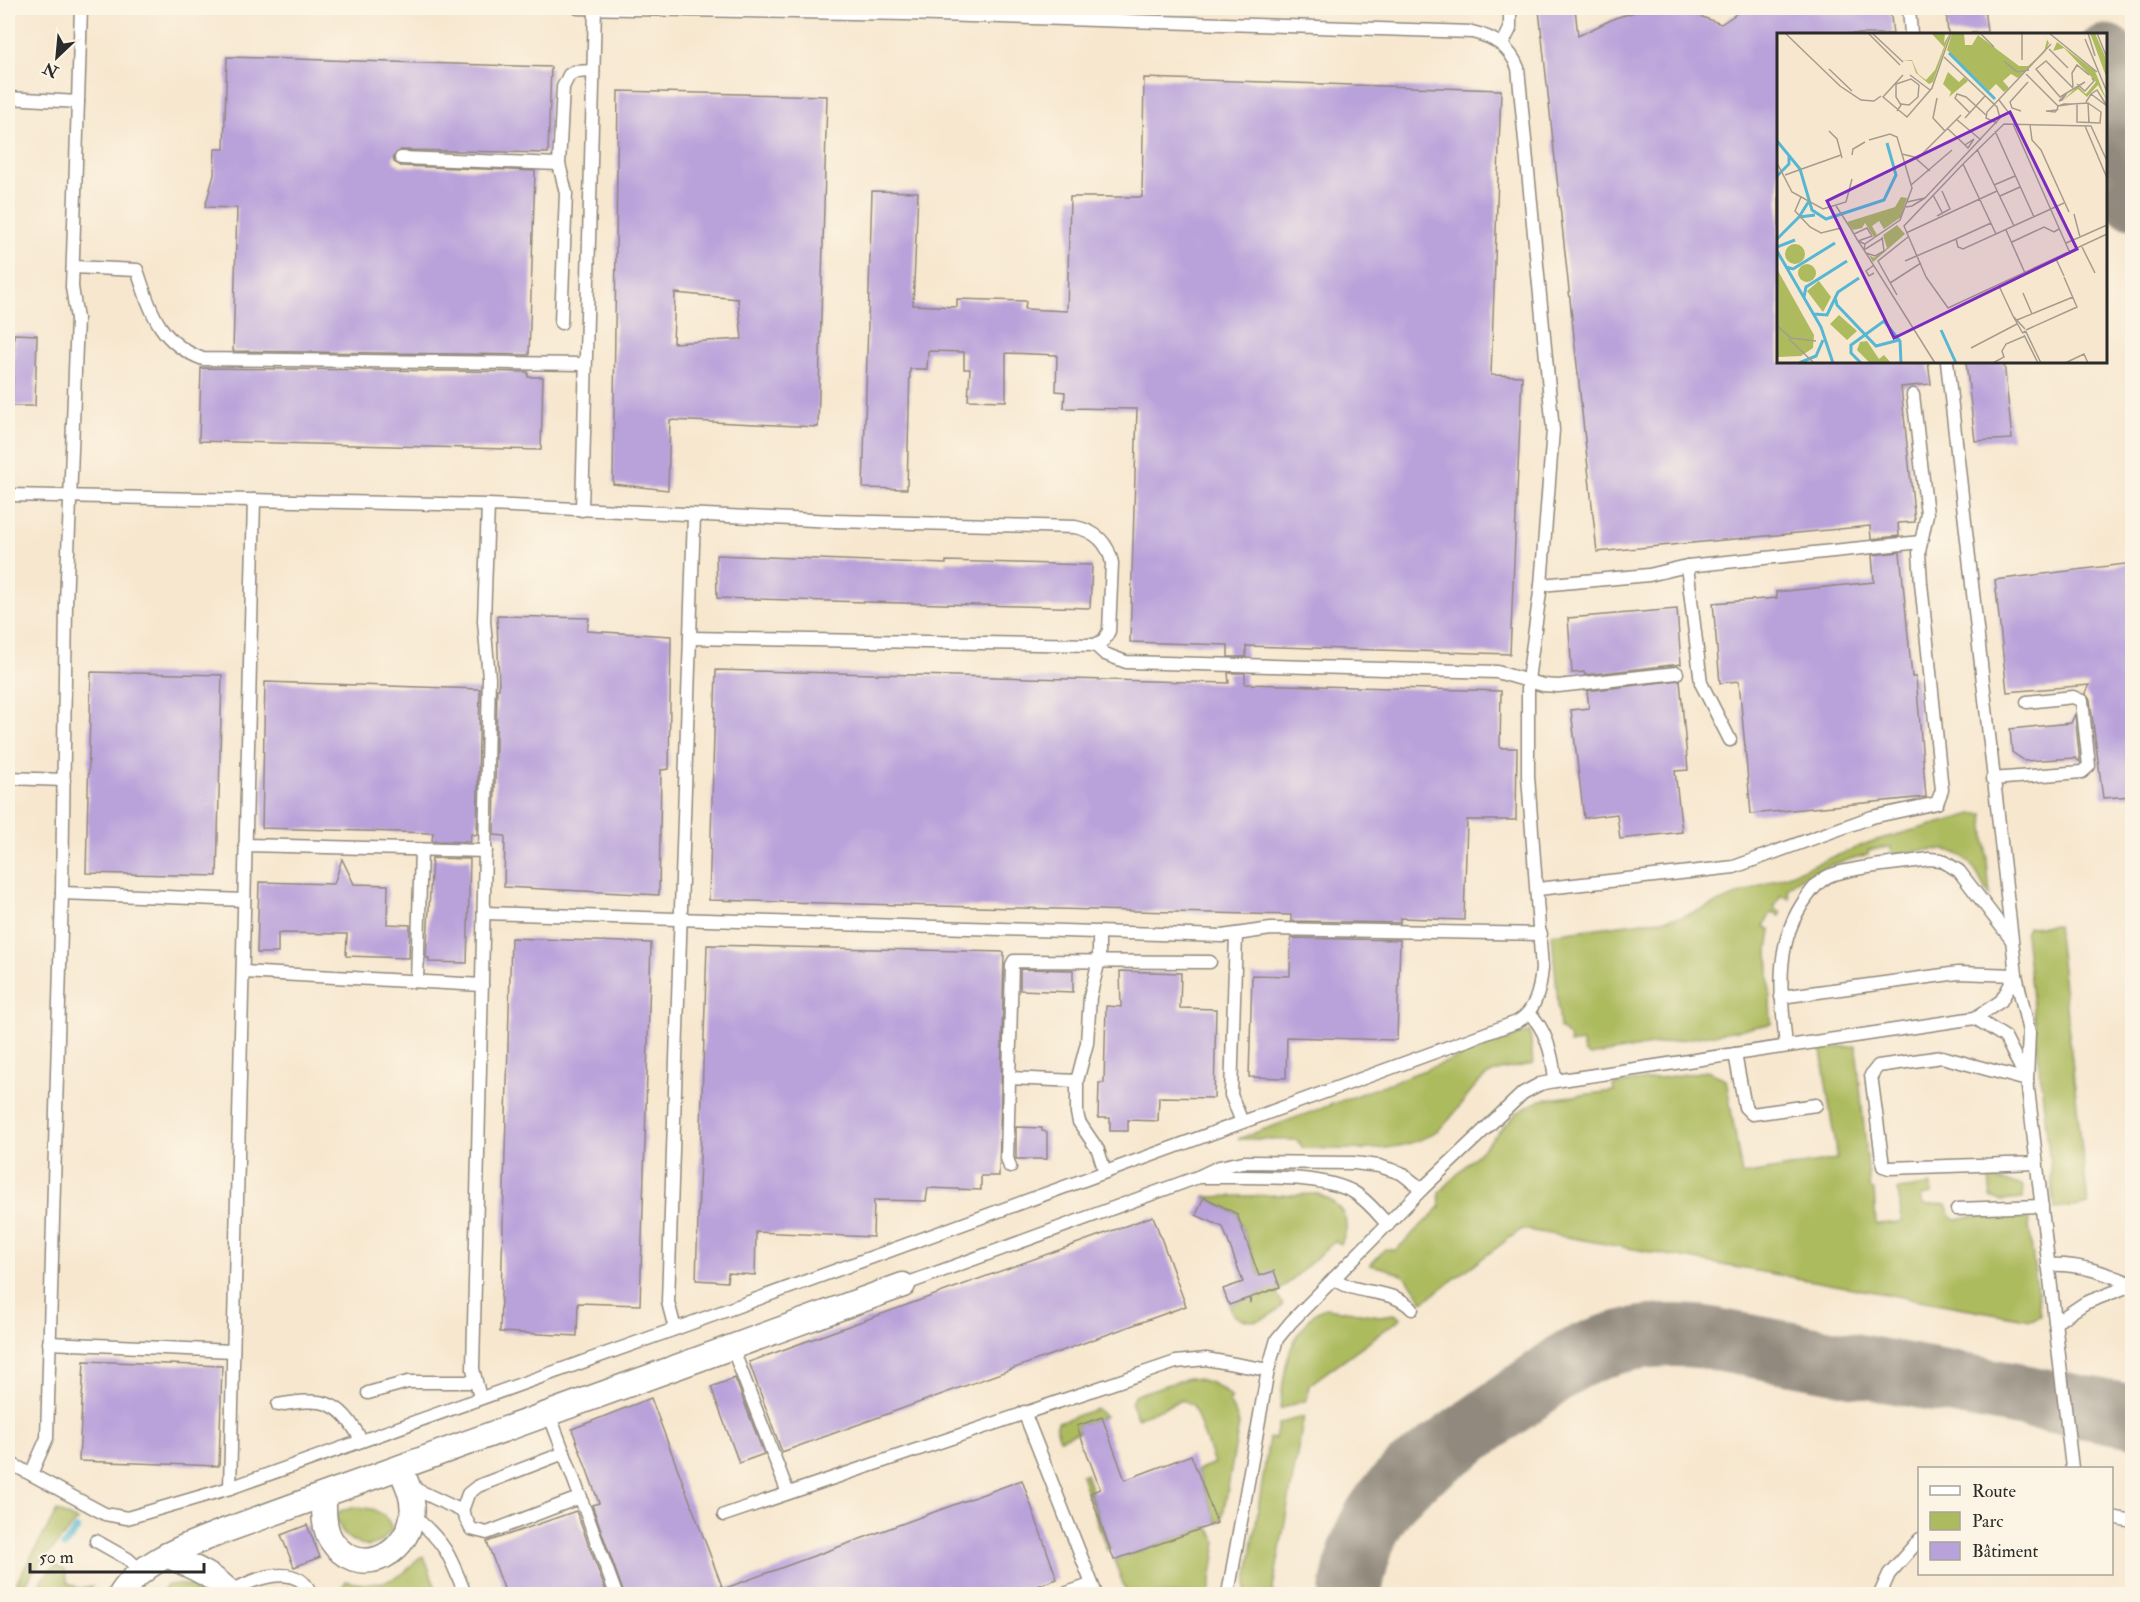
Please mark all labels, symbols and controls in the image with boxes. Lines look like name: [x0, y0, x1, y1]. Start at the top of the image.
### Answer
north arrow: [27, 27, 87, 87]
inset map: [1777, 33, 2107, 363]
text: N: [39, 57, 63, 82]
legend: [1918, 1467, 2113, 1575]
text: Route: [1972, 1480, 2016, 1503]
text: Parc: [1972, 1510, 2003, 1533]
scale bar: [30, 1536, 204, 1574]
text: Bâtiment: [1972, 1540, 2038, 1563]
text: 50 m: [39, 1546, 74, 1569]

